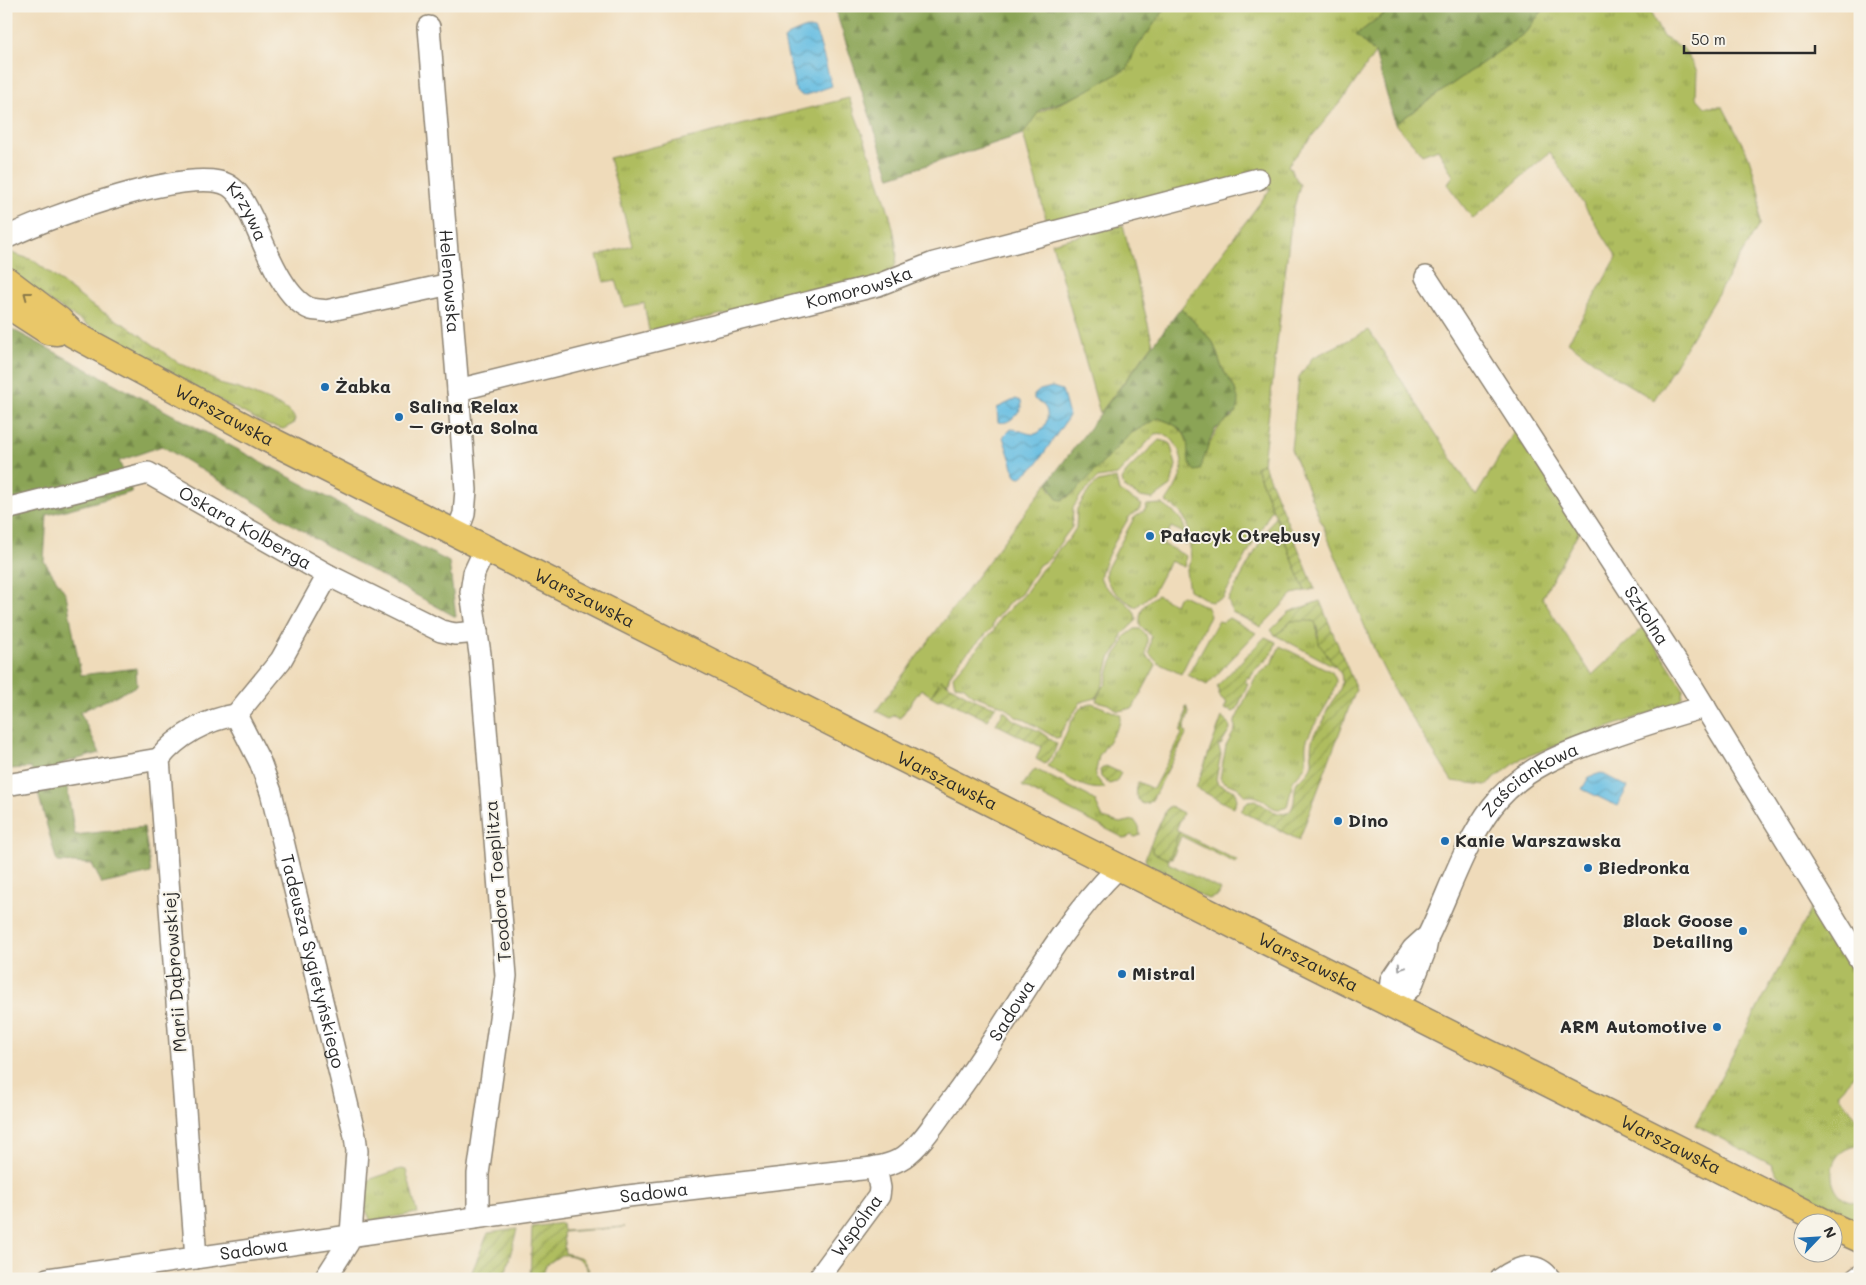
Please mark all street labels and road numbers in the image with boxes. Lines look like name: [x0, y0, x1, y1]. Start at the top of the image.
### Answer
street label: Krzywa: [222, 176, 274, 245]
street label: Helenowska: [434, 228, 466, 334]
street label: Komorowska: [803, 260, 916, 314]
street label: Warszawska: [171, 378, 278, 451]
street label: Oskara Kolberga: [175, 480, 316, 574]
street label: Warszawska: [531, 562, 639, 633]
street label: Szkolna: [1619, 581, 1675, 649]
street label: Zaściankowa: [1476, 737, 1582, 821]
street label: Warszawska: [893, 745, 1002, 815]
street label: Teodora Toeplitza: [478, 799, 516, 963]
street label: Tadeusza Sygietyńskiego: [276, 851, 351, 1071]
street label: Marii Dąbrowskiej: [156, 891, 192, 1053]
street label: Warszawska: [1254, 926, 1363, 997]
street label: Sadowa: [983, 975, 1040, 1046]
street label: Warszawska: [1617, 1109, 1726, 1179]
street label: Sadowa: [618, 1176, 689, 1208]
street label: Wspólna: [825, 1189, 887, 1261]
street label: Sadowa: [218, 1232, 289, 1265]

